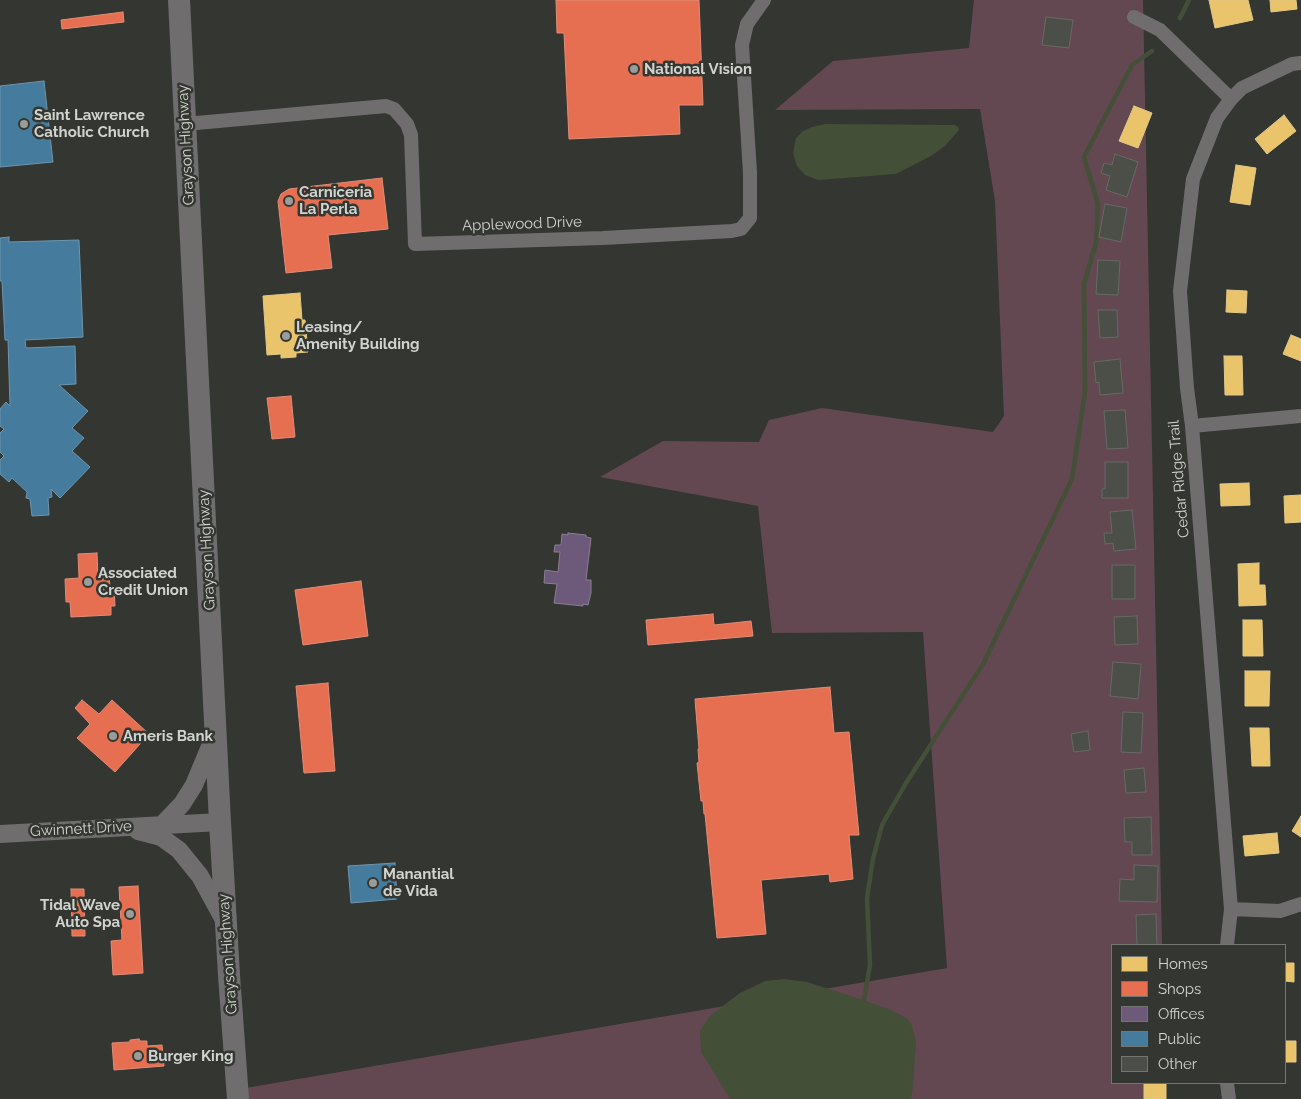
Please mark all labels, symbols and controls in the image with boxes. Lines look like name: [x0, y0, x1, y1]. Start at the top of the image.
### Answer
place label: National Vision: [644, 60, 752, 78]
marker: National Vision: [628, 63, 640, 75]
street label: Grayson Highway: [174, 84, 198, 206]
place label: Saint Lawrence Catholic Church: [34, 106, 149, 141]
marker: Saint Lawrence Catholic Church: [18, 118, 30, 130]
place label: Carniceria La Perla: [299, 183, 372, 218]
marker: Carniceria La Perla: [283, 195, 295, 207]
street label: Applewood Drive: [462, 213, 582, 235]
place label: Leasing/ Amenity Building: [296, 318, 420, 353]
marker: Leasing/ Amenity Building: [280, 330, 292, 342]
street label: Cedar Ridge Trail: [1165, 419, 1193, 539]
street label: Grayson Highway: [195, 489, 219, 611]
place label: Associated Credit Union: [98, 564, 188, 599]
marker: Associated Credit Union: [82, 576, 94, 588]
place label: Ameris Bank: [123, 727, 213, 745]
marker: Ameris Bank: [107, 730, 119, 742]
street label: Gwinnett Drive: [30, 817, 132, 841]
place label: Manantial de Vida: [383, 865, 454, 900]
marker: Manantial de Vida: [367, 877, 379, 889]
street label: Grayson Highway: [215, 893, 241, 1015]
place label: Tidal Wave Auto Spa: [40, 896, 120, 931]
marker: Tidal Wave Auto Spa: [124, 908, 136, 920]
legend: [1111, 944, 1286, 1084]
text: Homes: [1158, 955, 1208, 973]
text: Shops: [1158, 980, 1201, 998]
text: Offices: [1158, 1005, 1205, 1023]
text: Public: [1158, 1030, 1201, 1048]
place label: Burger King: [148, 1047, 233, 1065]
marker: Burger King: [132, 1050, 144, 1062]
text: Other: [1158, 1055, 1197, 1073]

